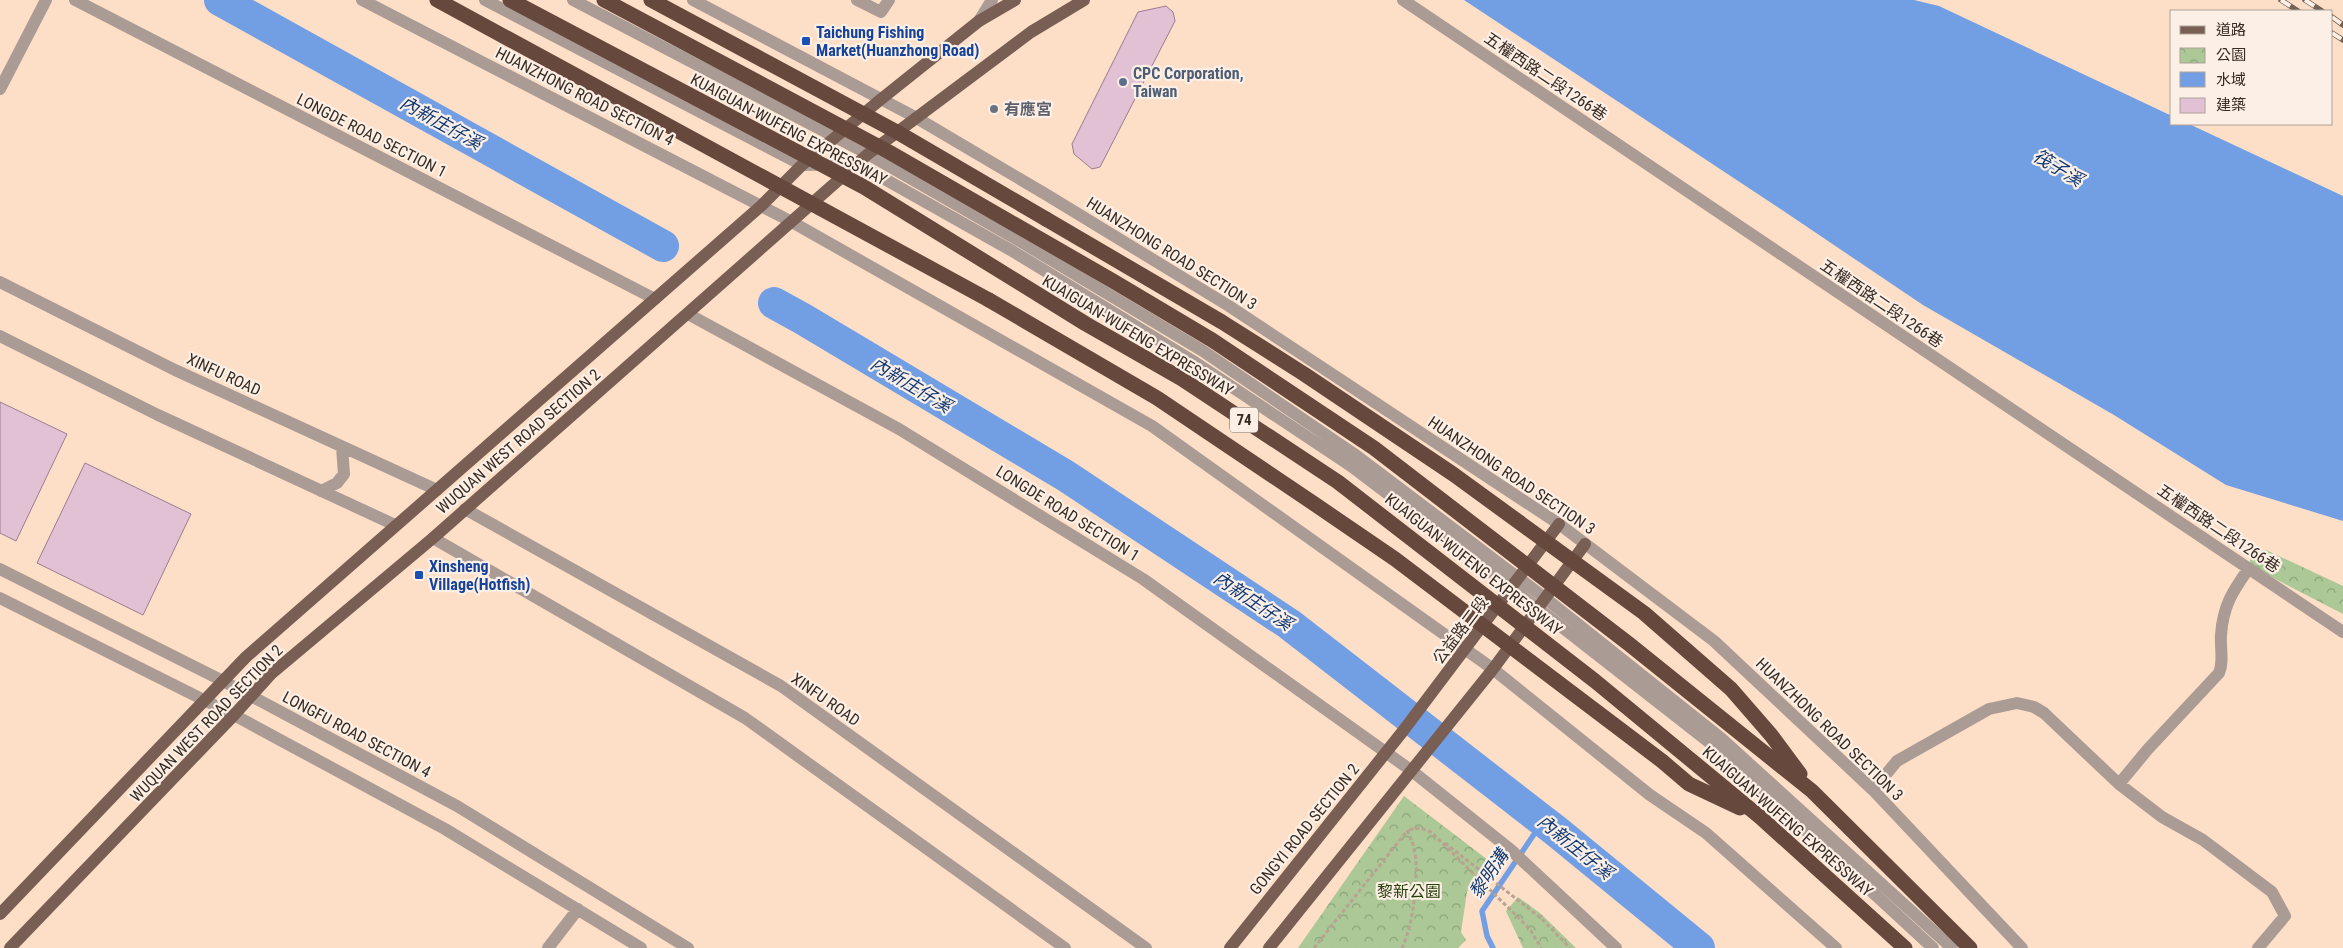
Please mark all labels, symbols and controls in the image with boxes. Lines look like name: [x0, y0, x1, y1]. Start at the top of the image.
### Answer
legend: [2170, 10, 2333, 125]
text: 道路: [2216, 21, 2246, 39]
place label: Taichung Fishing Market(Huanzhong Road): [816, 23, 979, 60]
street label: 五權西路二段1266巷: [1481, 28, 1611, 124]
marker: Taichung Fishing Market(Huanzhong Road): [800, 35, 812, 47]
street label: HUANZHONG ROAD SECTION 4: [493, 43, 677, 150]
text: 公園: [2216, 46, 2246, 64]
place label: CPC Corporation, Taiwan: [1133, 64, 1244, 101]
street label: KUAIGUAN-WUFENG EXPRESSWAY: [687, 70, 891, 190]
text: 水域: [2216, 71, 2246, 89]
marker: CPC Corporation, Taiwan: [1117, 76, 1129, 88]
street label: LONGDE ROAD SECTION 1: [294, 89, 450, 181]
water label: 內新庄仔溪: [397, 92, 488, 155]
text: 建築: [2216, 96, 2246, 114]
place label: 有應宮: [1004, 100, 1052, 119]
marker: 有應宮: [988, 103, 1000, 115]
water label: 筏子溪: [2030, 145, 2089, 192]
street label: HUANZHONG ROAD SECTION 3: [1083, 193, 1260, 314]
street label: 五權西路二段1266巷: [1817, 255, 1947, 351]
street label: KUAIGUAN-WUFENG EXPRESSWAY: [1039, 271, 1237, 400]
street label: XINFU ROAD: [184, 349, 264, 400]
water label: 內新庄仔溪: [867, 352, 958, 418]
street label: WUQUAN WEST ROAD SECTION 2: [432, 365, 604, 518]
road number: 74: [1230, 408, 1258, 432]
street label: HUANZHONG ROAD SECTION 3: [1425, 412, 1599, 538]
street label: LONGDE ROAD SECTION 1: [993, 462, 1143, 565]
street label: 五權西路二段1266巷: [2154, 480, 2284, 576]
street label: KUAIGUAN-WUFENG EXPRESSWAY: [1381, 489, 1566, 640]
place label: Xinsheng Village(Hotfish): [429, 557, 530, 594]
water label: 內新庄仔溪: [1210, 567, 1299, 636]
marker: Xinsheng Village(Hotfish): [413, 569, 425, 581]
street label: 公益路二段: [1429, 593, 1492, 668]
street label: WUQUAN WEST ROAD SECTION 2: [126, 641, 287, 806]
street label: HUANZHONG ROAD SECTION 3: [1752, 654, 1907, 805]
street label: XINFU ROAD: [788, 669, 864, 730]
street label: LONGFU ROAD SECTION 4: [279, 687, 434, 782]
street label: KUAIGUAN-WUFENG EXPRESSWAY: [1699, 742, 1877, 901]
street label: GONGYI ROAD SECTION 2: [1246, 760, 1363, 899]
water label: 內新庄仔溪: [1534, 810, 1619, 885]
water label: 黎明溝: [1465, 843, 1514, 902]
park label: 黎新公園: [1377, 882, 1441, 901]

